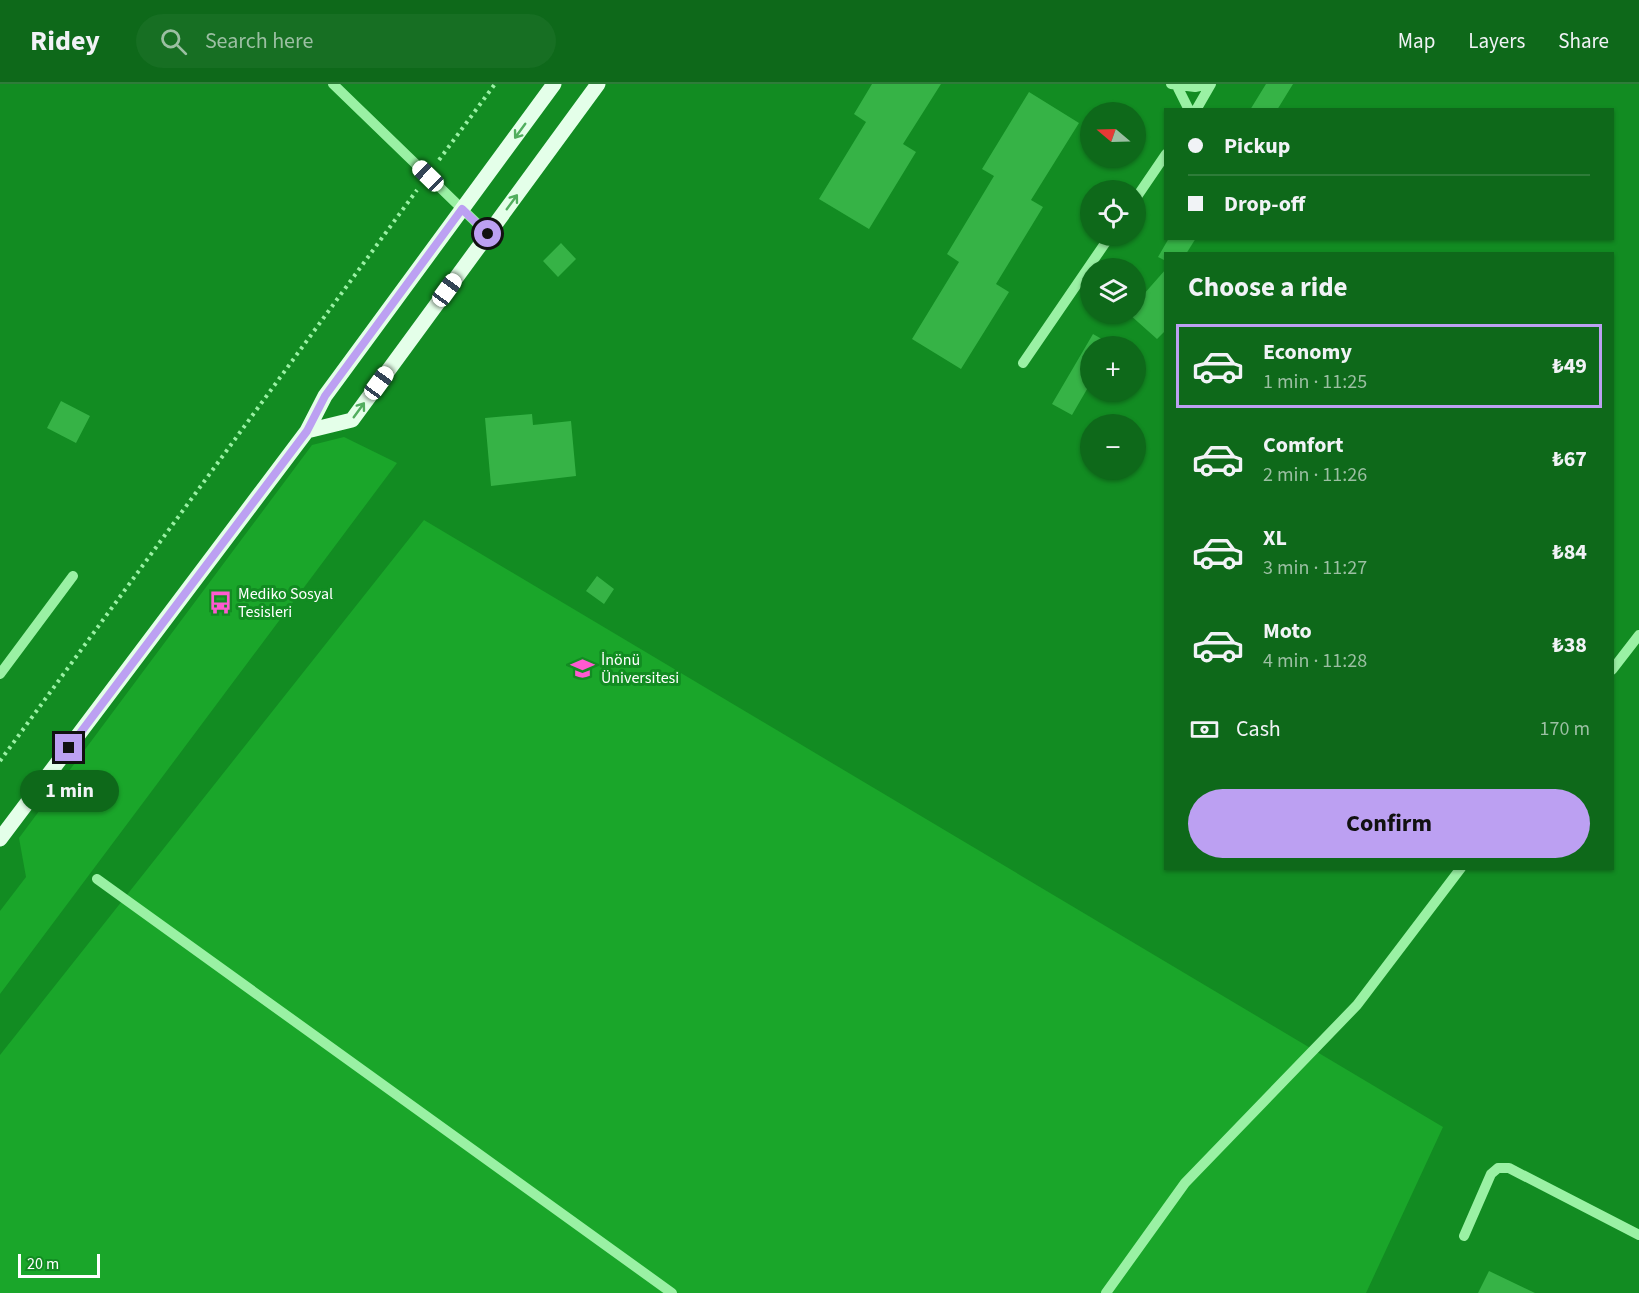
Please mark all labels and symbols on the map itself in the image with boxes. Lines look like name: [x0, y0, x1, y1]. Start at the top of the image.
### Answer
north arrow: [1080, 102, 1146, 168]
one-way arrow: [514, 123, 526, 139]
car: [409, 157, 447, 195]
one-way arrow: [506, 194, 518, 210]
route start: [474, 220, 501, 247]
car: [429, 270, 465, 310]
car: [361, 363, 397, 403]
one-way arrow: [353, 402, 365, 418]
place label: Mediko Sosyal Tesisleri: [238, 583, 333, 623]
bus stop icon: Mediko Sosyal Tesisleri: [207, 590, 233, 616]
place label: İnönü Üniversitesi: [601, 649, 679, 689]
school or university icon: İnönü Üniversitesi: [570, 656, 596, 682]
route end: [55, 734, 82, 761]
callout: 1 min: [20, 769, 118, 811]
scale bar: [18, 1251, 100, 1278]

